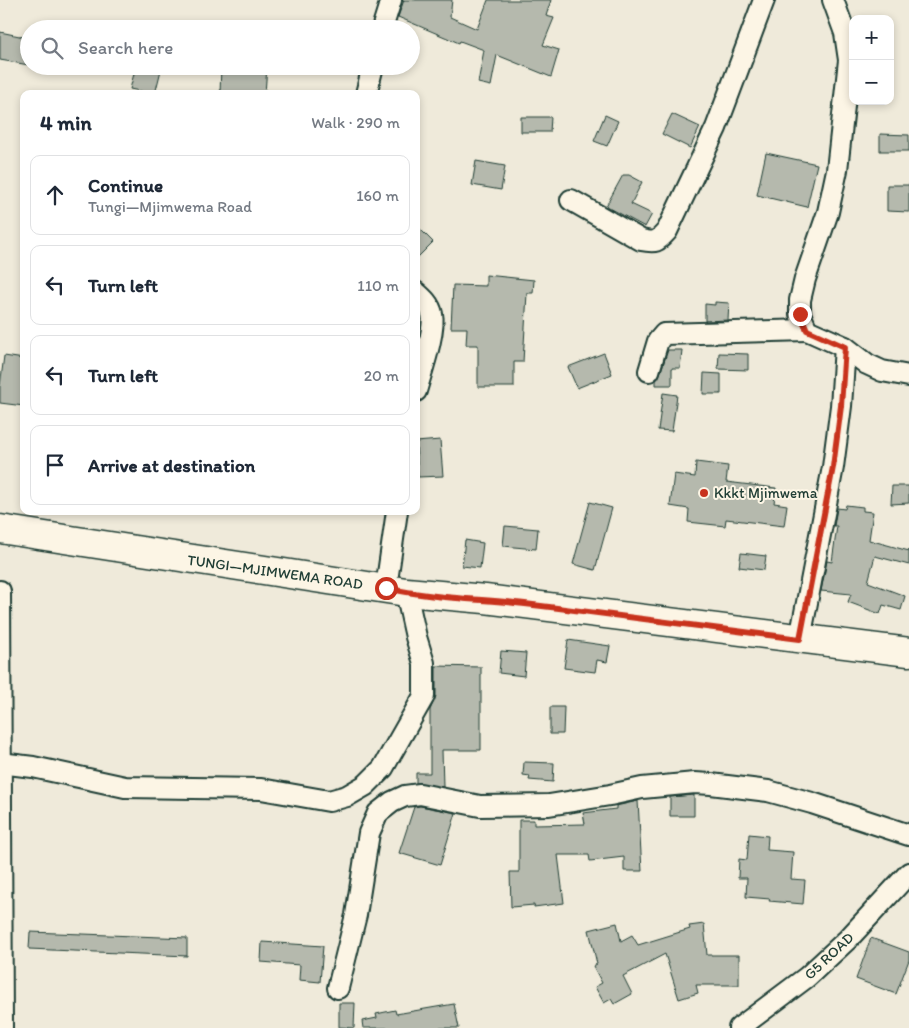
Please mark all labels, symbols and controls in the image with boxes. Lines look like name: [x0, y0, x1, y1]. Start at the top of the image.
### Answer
map controls: [849, 15, 894, 105]
button: +: [849, 15, 894, 60]
search box: [20, 20, 420, 75]
icon: search: [38, 34, 66, 62]
text: Search here: [78, 36, 173, 59]
button: −: [849, 60, 894, 105]
text: 4 min: [40, 110, 92, 135]
text: Walk · 290 m: [311, 113, 400, 132]
text: Continue: [88, 174, 163, 197]
icon: ahead: [41, 181, 69, 209]
text: 160 m: [356, 186, 399, 205]
text: Tungi—Mjimwema Road: [88, 197, 252, 216]
icon: left: [41, 271, 69, 299]
text: Turn left: [88, 274, 158, 297]
text: 110 m: [357, 276, 399, 295]
route end: [789, 303, 812, 326]
icon: left: [41, 361, 69, 389]
text: Turn left: [88, 364, 158, 387]
text: 20 m: [364, 366, 399, 385]
icon: arrive: [41, 451, 69, 479]
text: Arrive at destination: [88, 454, 255, 477]
place label: Kkkt Mjimwema: [714, 484, 818, 502]
marker: Kkkt Mjimwema: [698, 487, 710, 499]
street label: TUNGI—MJIMWEMA ROAD: [186, 551, 364, 593]
route start: [375, 577, 398, 600]
street label: G5 ROAD: [800, 928, 858, 983]

